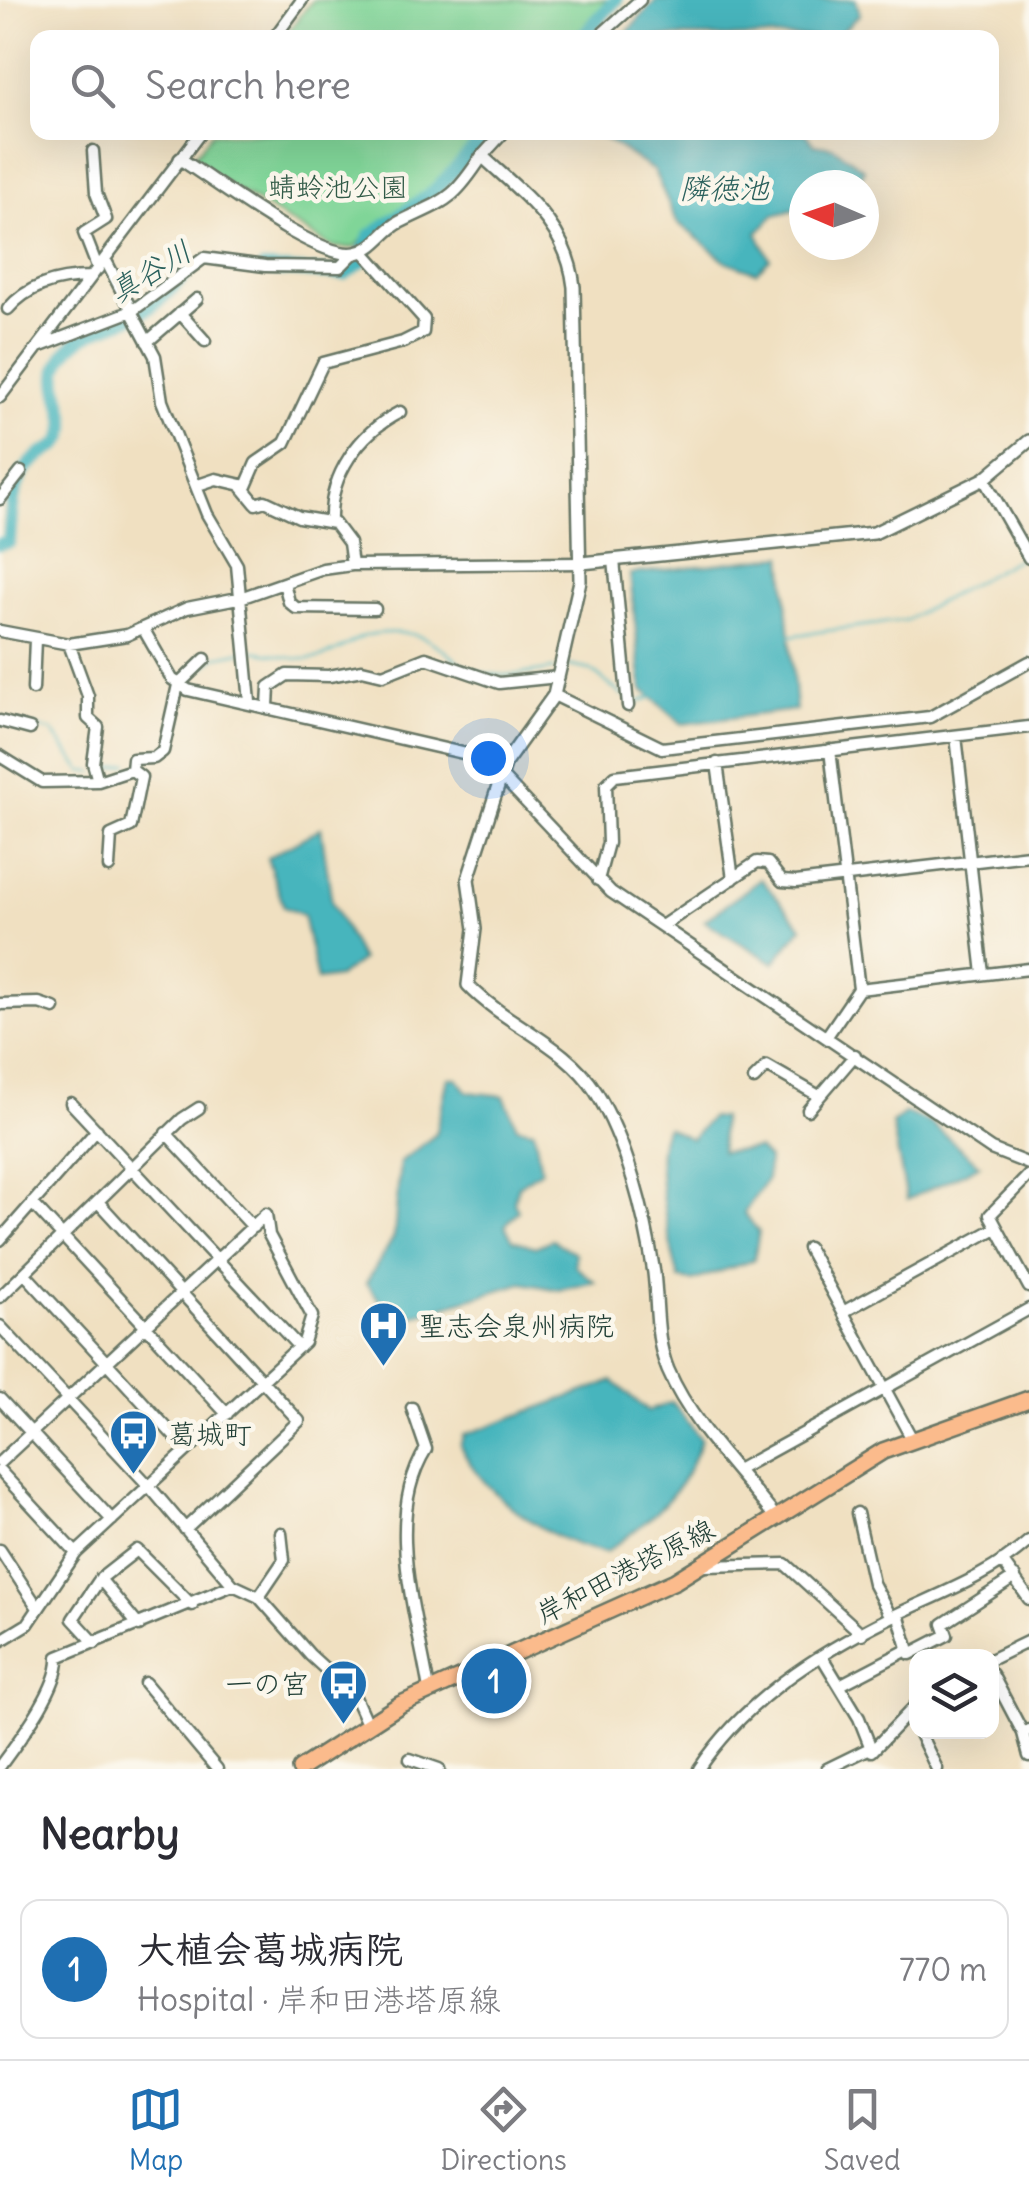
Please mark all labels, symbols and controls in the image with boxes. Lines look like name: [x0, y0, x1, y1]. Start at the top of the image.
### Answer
search box: [30, 30, 999, 140]
icon: search: [65, 58, 120, 113]
text: Search here: [145, 62, 351, 109]
park label: 蜻蛉池公園: [268, 169, 408, 205]
water label: 隣徳池: [679, 169, 770, 207]
north arrow: [789, 170, 879, 260]
water label: 真谷川: [102, 232, 198, 310]
your location: [463, 733, 514, 784]
hospital icon: 聖志会泉州病院: [357, 1300, 409, 1368]
place label: 聖志会泉州病院: [418, 1308, 614, 1344]
bus stop icon: 葛城町: [107, 1408, 159, 1476]
place label: 葛城町: [168, 1416, 252, 1452]
street label: 岸和田港塔原線: [530, 1510, 720, 1632]
pin: 1: [462, 1644, 526, 1718]
map controls: [909, 1649, 999, 1739]
button: layers: [909, 1649, 999, 1739]
bus stop icon: 一の宮: [318, 1658, 370, 1726]
place label: 一の宮: [225, 1666, 309, 1702]
text: Nearby: [40, 1808, 179, 1860]
text: 大植会葛城病院: [137, 1926, 403, 1973]
text: 1: [68, 1949, 81, 1990]
text: 770 m: [899, 1949, 987, 1990]
text: Hospital · 岸和田港塔原線: [137, 1979, 501, 2020]
tab: Map: [128, 2082, 183, 2178]
tab: Directions: [440, 2082, 567, 2178]
tab: Saved: [824, 2082, 901, 2178]

